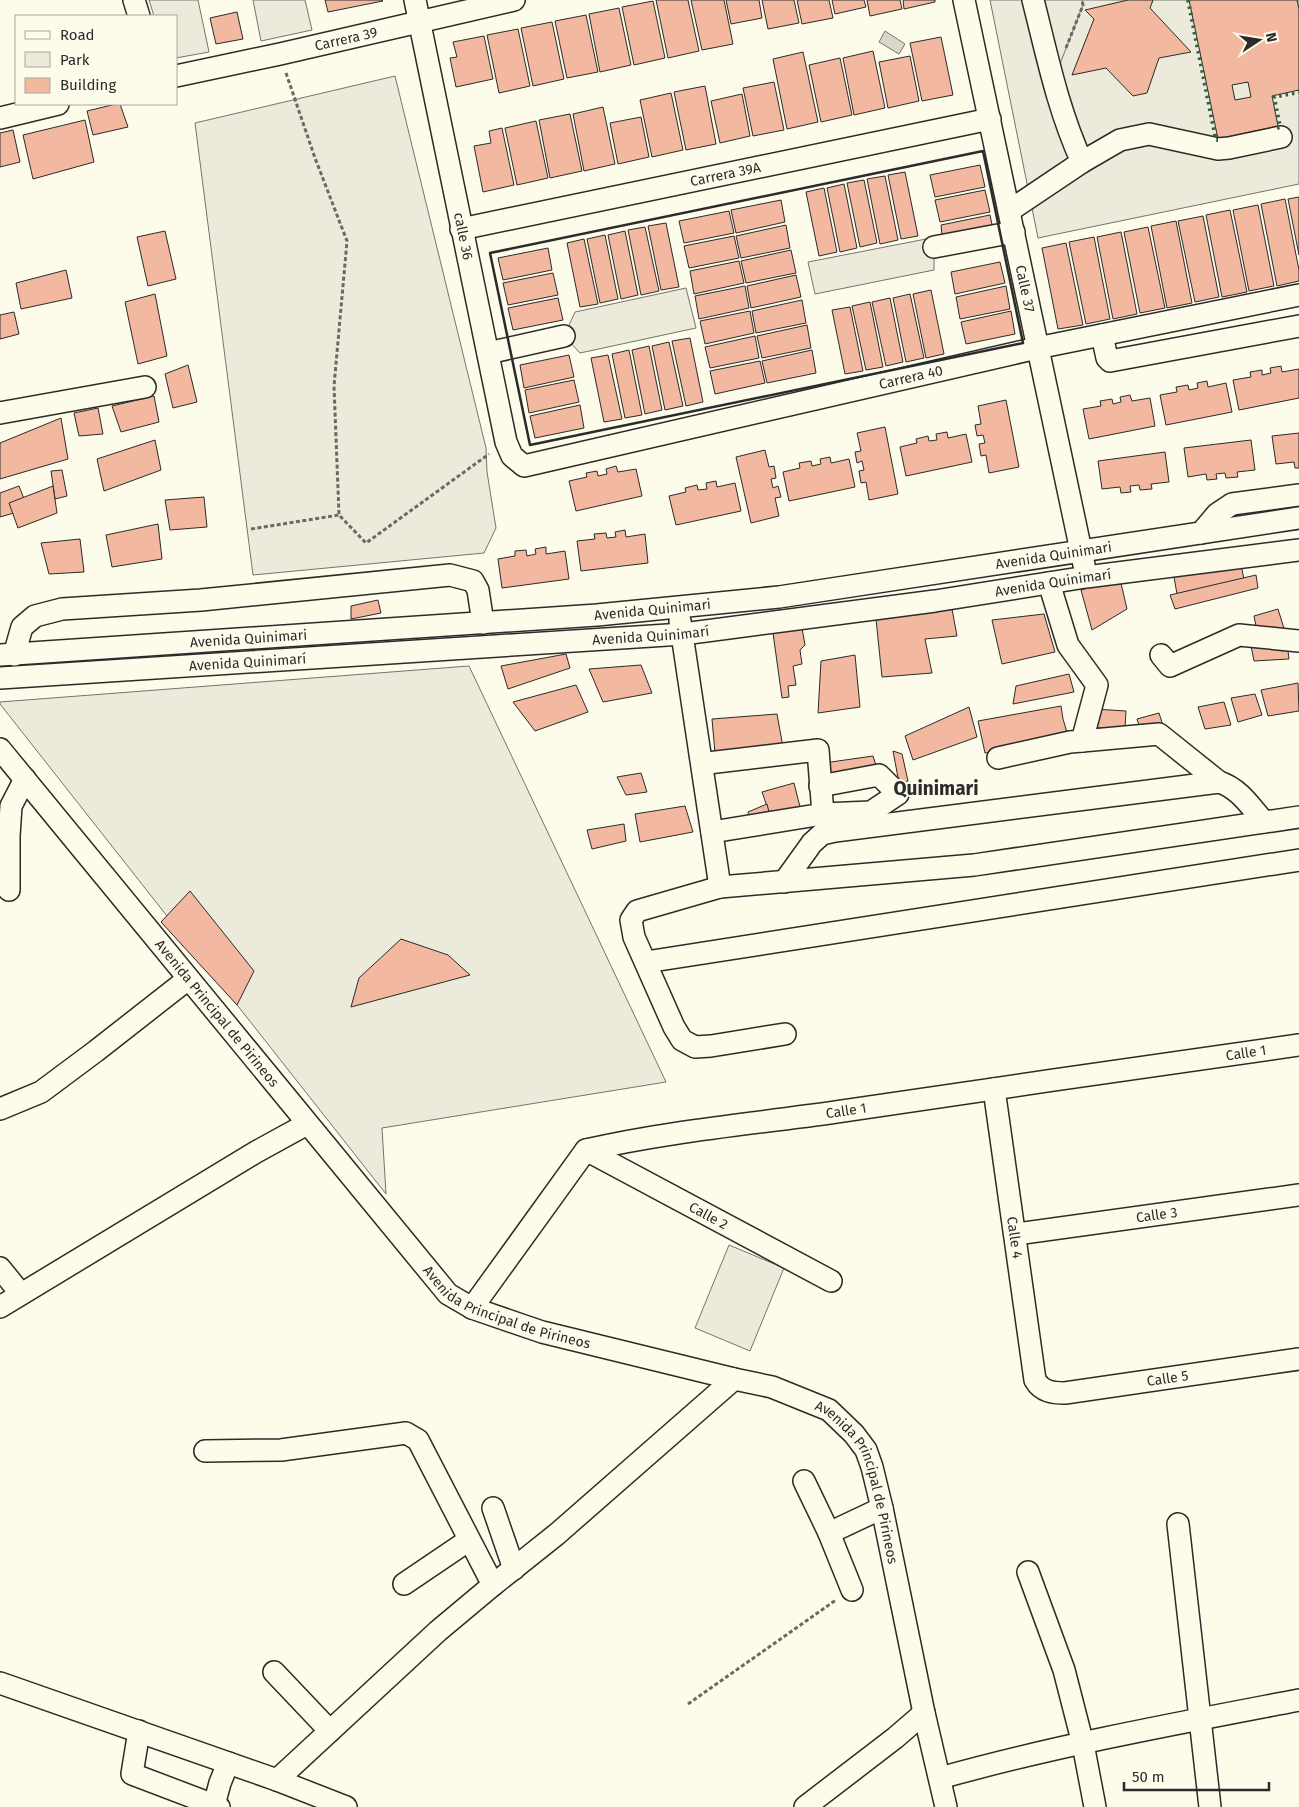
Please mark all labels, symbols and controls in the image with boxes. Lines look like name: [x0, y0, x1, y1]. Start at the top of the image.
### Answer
legend: [15, 15, 178, 105]
north arrow: [1234, 15, 1284, 65]
street label: Carrera 39: [313, 23, 379, 54]
text: Road: [60, 26, 95, 44]
text: N: [1262, 31, 1281, 44]
text: Park: [60, 51, 90, 69]
text: Building: [60, 76, 116, 94]
street label: Carrera 39A: [689, 158, 762, 190]
street label: calle 36: [450, 211, 477, 261]
street label: Calle 37: [1012, 263, 1039, 314]
street label: Carrera 40: [877, 361, 944, 393]
street label: Avenida Quinimari: [994, 538, 1113, 572]
street label: Avenida Quinimarí: [994, 565, 1112, 600]
street label: Avenida Quinimari: [593, 595, 712, 624]
street label: Avenida Quinimarí: [592, 622, 710, 648]
street label: Avenida Quinimari: [189, 626, 308, 651]
street label: Avenida Quinimarí: [188, 650, 307, 674]
district label: Quinimari: [893, 777, 979, 800]
street label: Avenida Principal de Pirineos: [152, 936, 283, 1091]
street label: Calle 1: [1225, 1041, 1267, 1064]
street label: Calle 1: [825, 1099, 867, 1122]
street label: Calle 2: [686, 1198, 731, 1233]
street label: Calle 3: [1135, 1203, 1178, 1226]
street label: Calle 4: [1004, 1215, 1026, 1260]
street label: Avenida Principal de Pirineos: [420, 1262, 593, 1352]
street label: Calle 5: [1146, 1367, 1189, 1390]
street label: Avenida Principal de Pirineos: [813, 1397, 902, 1566]
scale bar: [1124, 1760, 1269, 1792]
text: 50 m: [1132, 1768, 1165, 1786]

